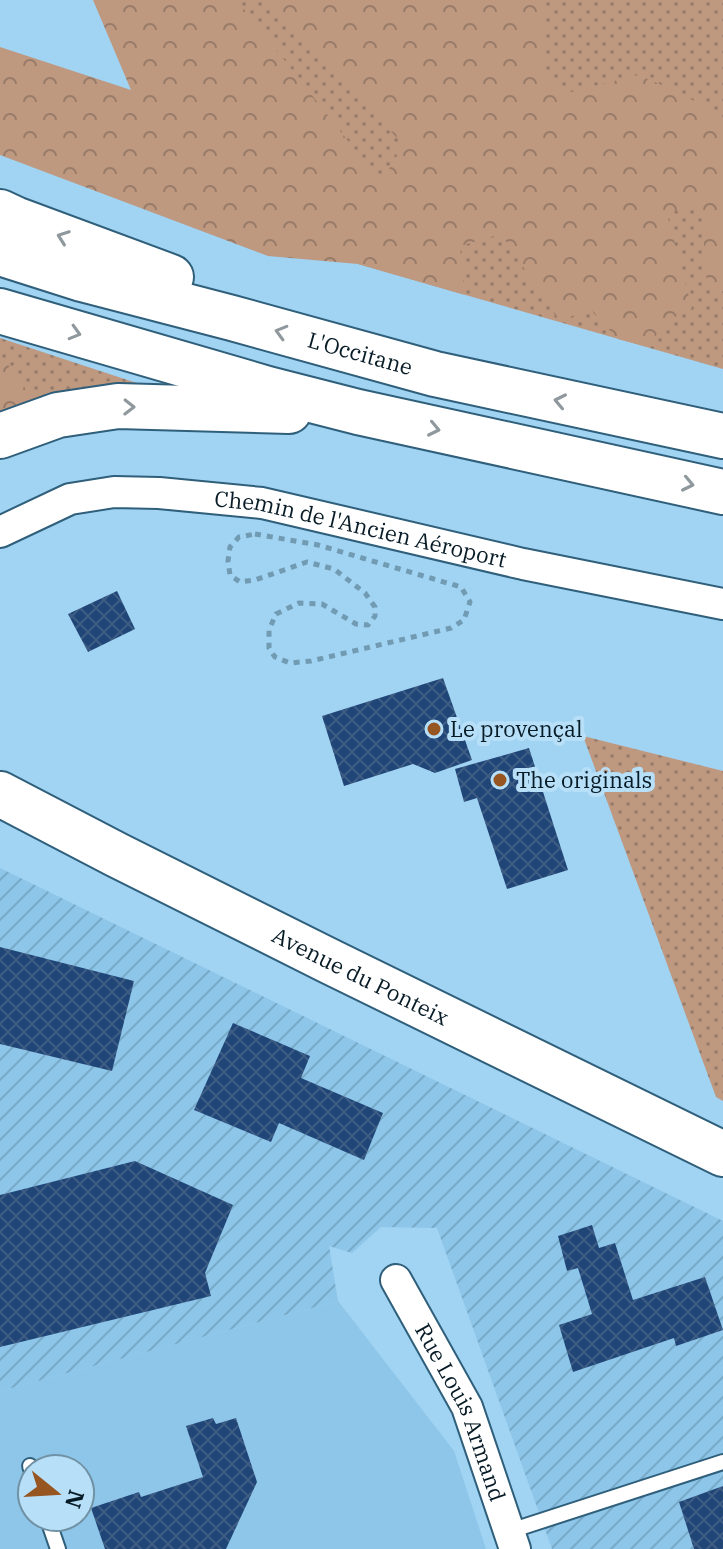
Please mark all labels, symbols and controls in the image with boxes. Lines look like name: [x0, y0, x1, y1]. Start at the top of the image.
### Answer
one-way arrow: [57, 230, 71, 247]
one-way arrow: [67, 324, 81, 341]
one-way arrow: [275, 324, 289, 341]
street label: L'Occitane: [305, 325, 416, 381]
one-way arrow: [554, 393, 568, 410]
one-way arrow: [123, 398, 136, 415]
one-way arrow: [427, 420, 441, 437]
one-way arrow: [681, 475, 695, 492]
street label: Chemin de l'Ancien Aéroport: [213, 483, 510, 574]
place label: Le provençal: [450, 714, 583, 743]
marker: Le provençal: [425, 720, 443, 738]
place label: The originals: [516, 765, 652, 794]
marker: The originals: [491, 771, 509, 789]
street label: Avenue du Ponteix: [268, 920, 454, 1031]
street label: Rue Louis Armand: [409, 1318, 513, 1505]
north arrow: [16, 1453, 96, 1533]
text: N: [59, 1487, 92, 1512]

